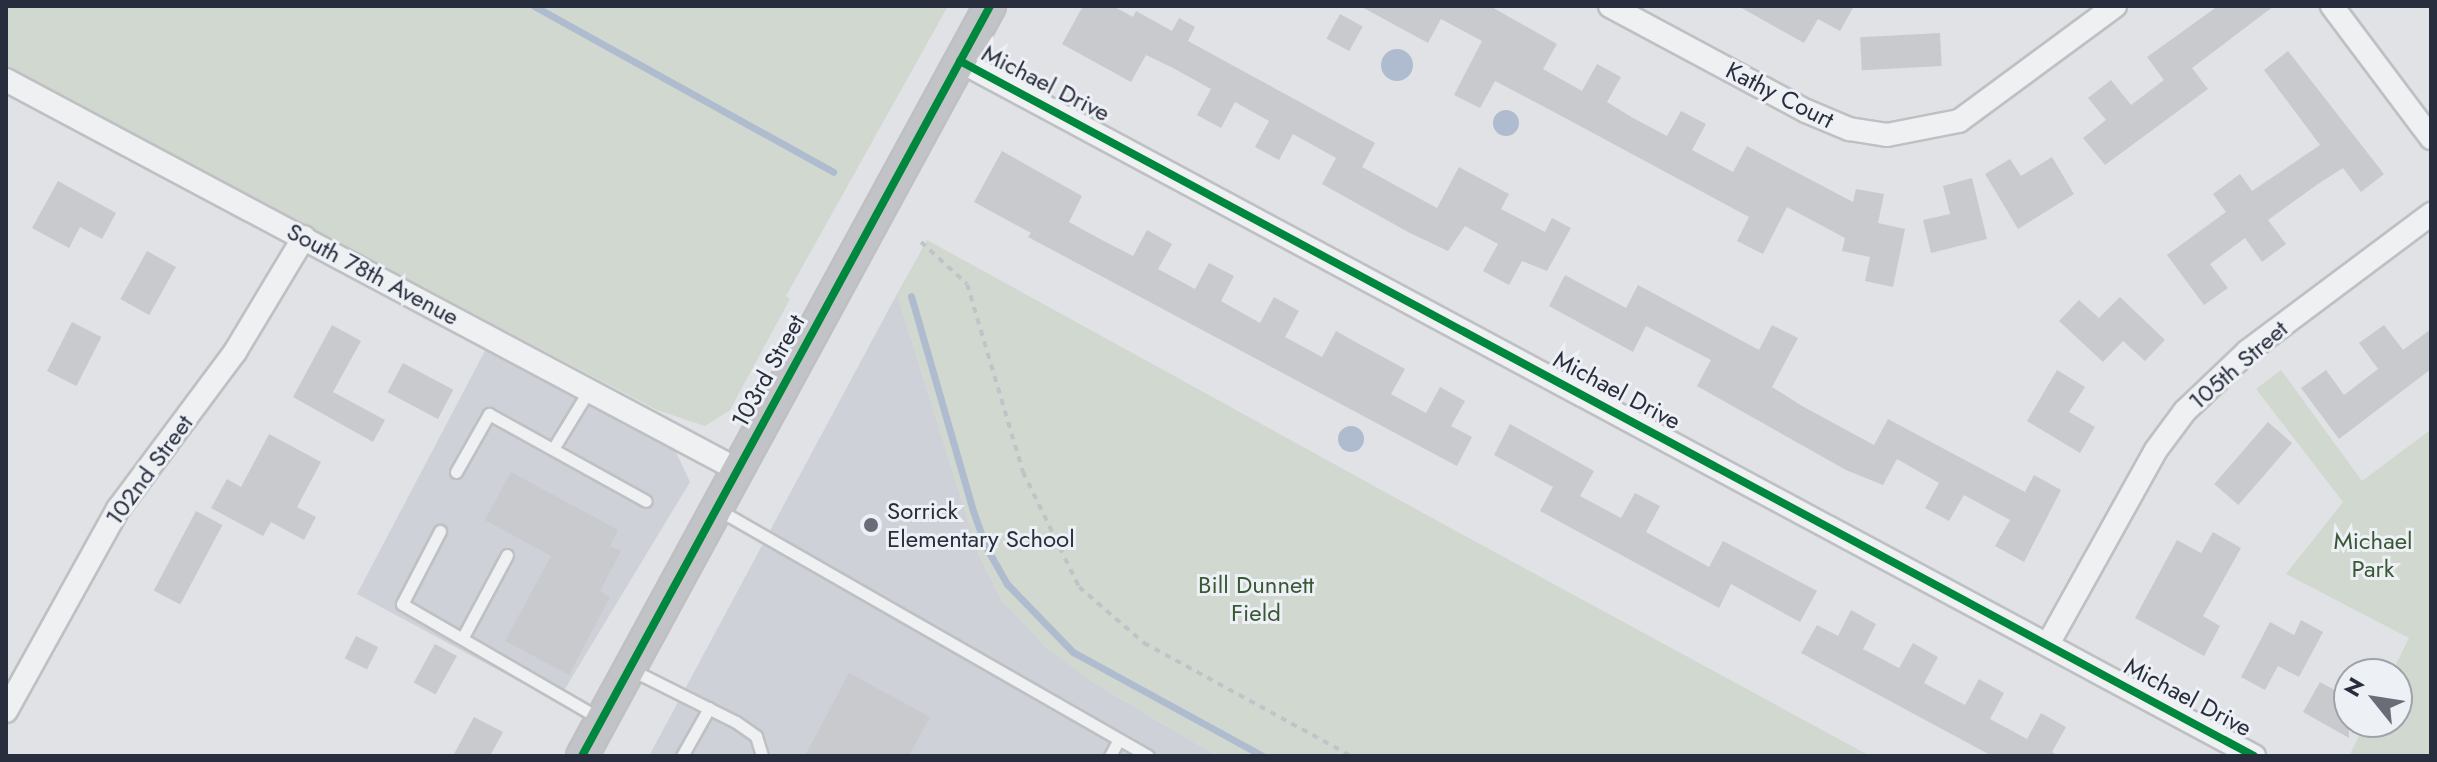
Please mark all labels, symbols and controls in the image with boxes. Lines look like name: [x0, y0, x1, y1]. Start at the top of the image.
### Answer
street label: Michael Drive: [977, 38, 1115, 128]
street label: Kathy Court: [1721, 56, 1839, 134]
street label: South 78th Avenue: [282, 217, 464, 331]
street label: 103rd Street: [725, 309, 811, 433]
street label: 105th Street: [2183, 314, 2293, 416]
street label: Michael Drive: [1549, 344, 1685, 436]
street label: 102nd Street: [99, 409, 199, 531]
place label: Sorrick Elementary School: [887, 497, 1075, 553]
marker: Sorrick Elementary School: [862, 516, 880, 534]
park label: Michael Park: [2333, 527, 2413, 583]
park label: Bill Dunnett Field: [1198, 571, 1314, 627]
street label: Michael Drive: [2120, 651, 2256, 743]
north arrow: [2333, 658, 2413, 738]
text: N: [2336, 671, 2372, 703]

